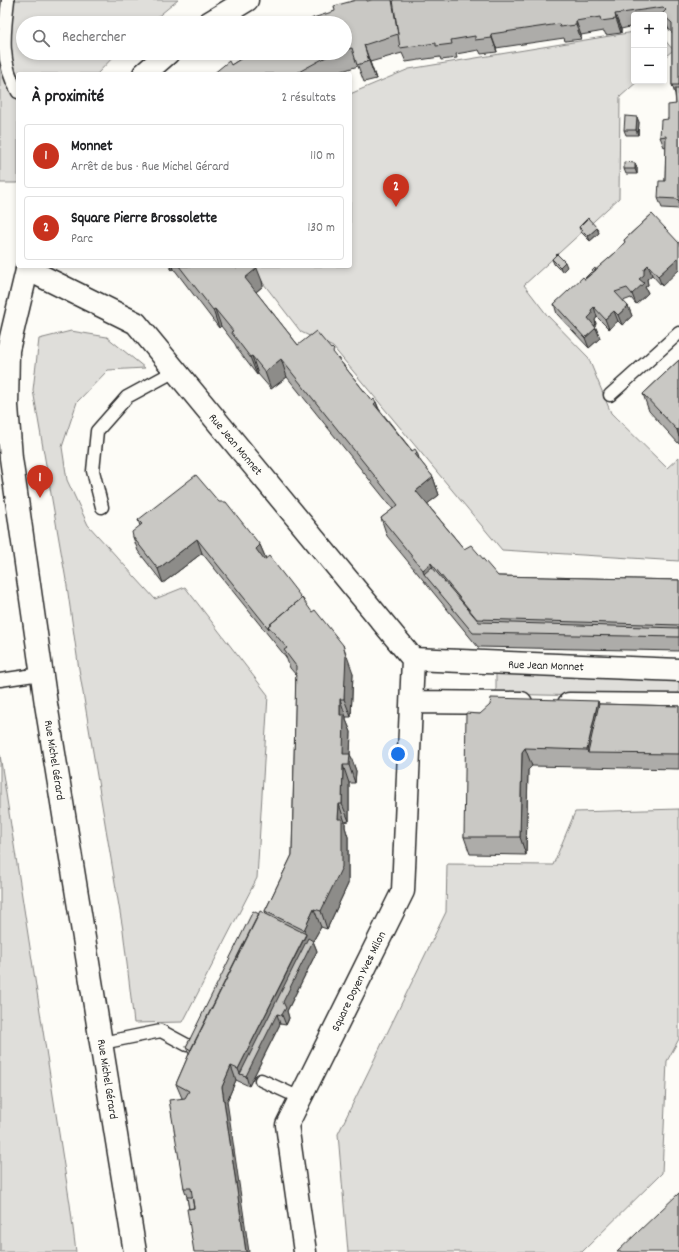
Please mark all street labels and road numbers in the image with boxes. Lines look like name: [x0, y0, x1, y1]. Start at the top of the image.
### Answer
street label: Rue Jean Monnet: [204, 410, 266, 480]
street label: Rue Jean Monnet: [508, 657, 585, 676]
street label: Rue Michel Gérard: [39, 719, 68, 802]
street label: Square Doyen Yves Milon: [328, 928, 391, 1035]
street label: Rue Michel Gérard: [92, 1038, 121, 1121]

